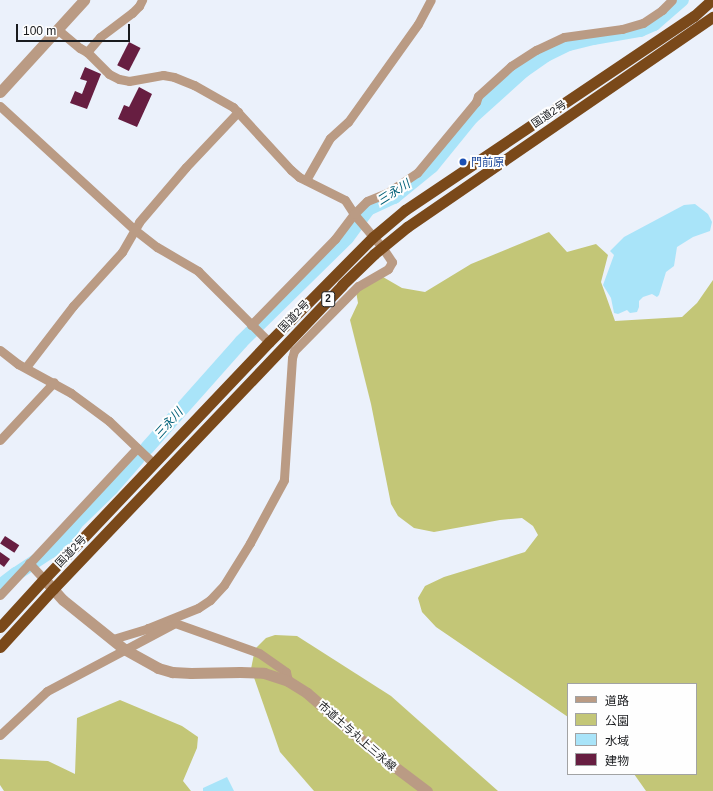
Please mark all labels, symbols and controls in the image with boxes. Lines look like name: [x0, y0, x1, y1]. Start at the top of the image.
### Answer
scale bar: [18, 16, 132, 42]
text: 100 m: [23, 24, 56, 38]
street label: 国道2号: [529, 98, 569, 130]
place label: 門前原: [471, 155, 504, 169]
marker: 門前原: [458, 157, 468, 167]
water label: 三永川: [375, 177, 413, 209]
road number: 2: [321, 291, 335, 307]
street label: 国道2号: [276, 297, 312, 335]
water label: 三永川: [152, 406, 186, 442]
street label: 国道2号: [53, 532, 89, 570]
legend: [567, 683, 697, 775]
text: 道路: [605, 694, 629, 708]
street label: 市道土与丸上三永線: [315, 699, 399, 773]
text: 公園: [605, 714, 629, 728]
text: 水域: [605, 734, 629, 748]
text: 建物: [605, 754, 629, 768]

